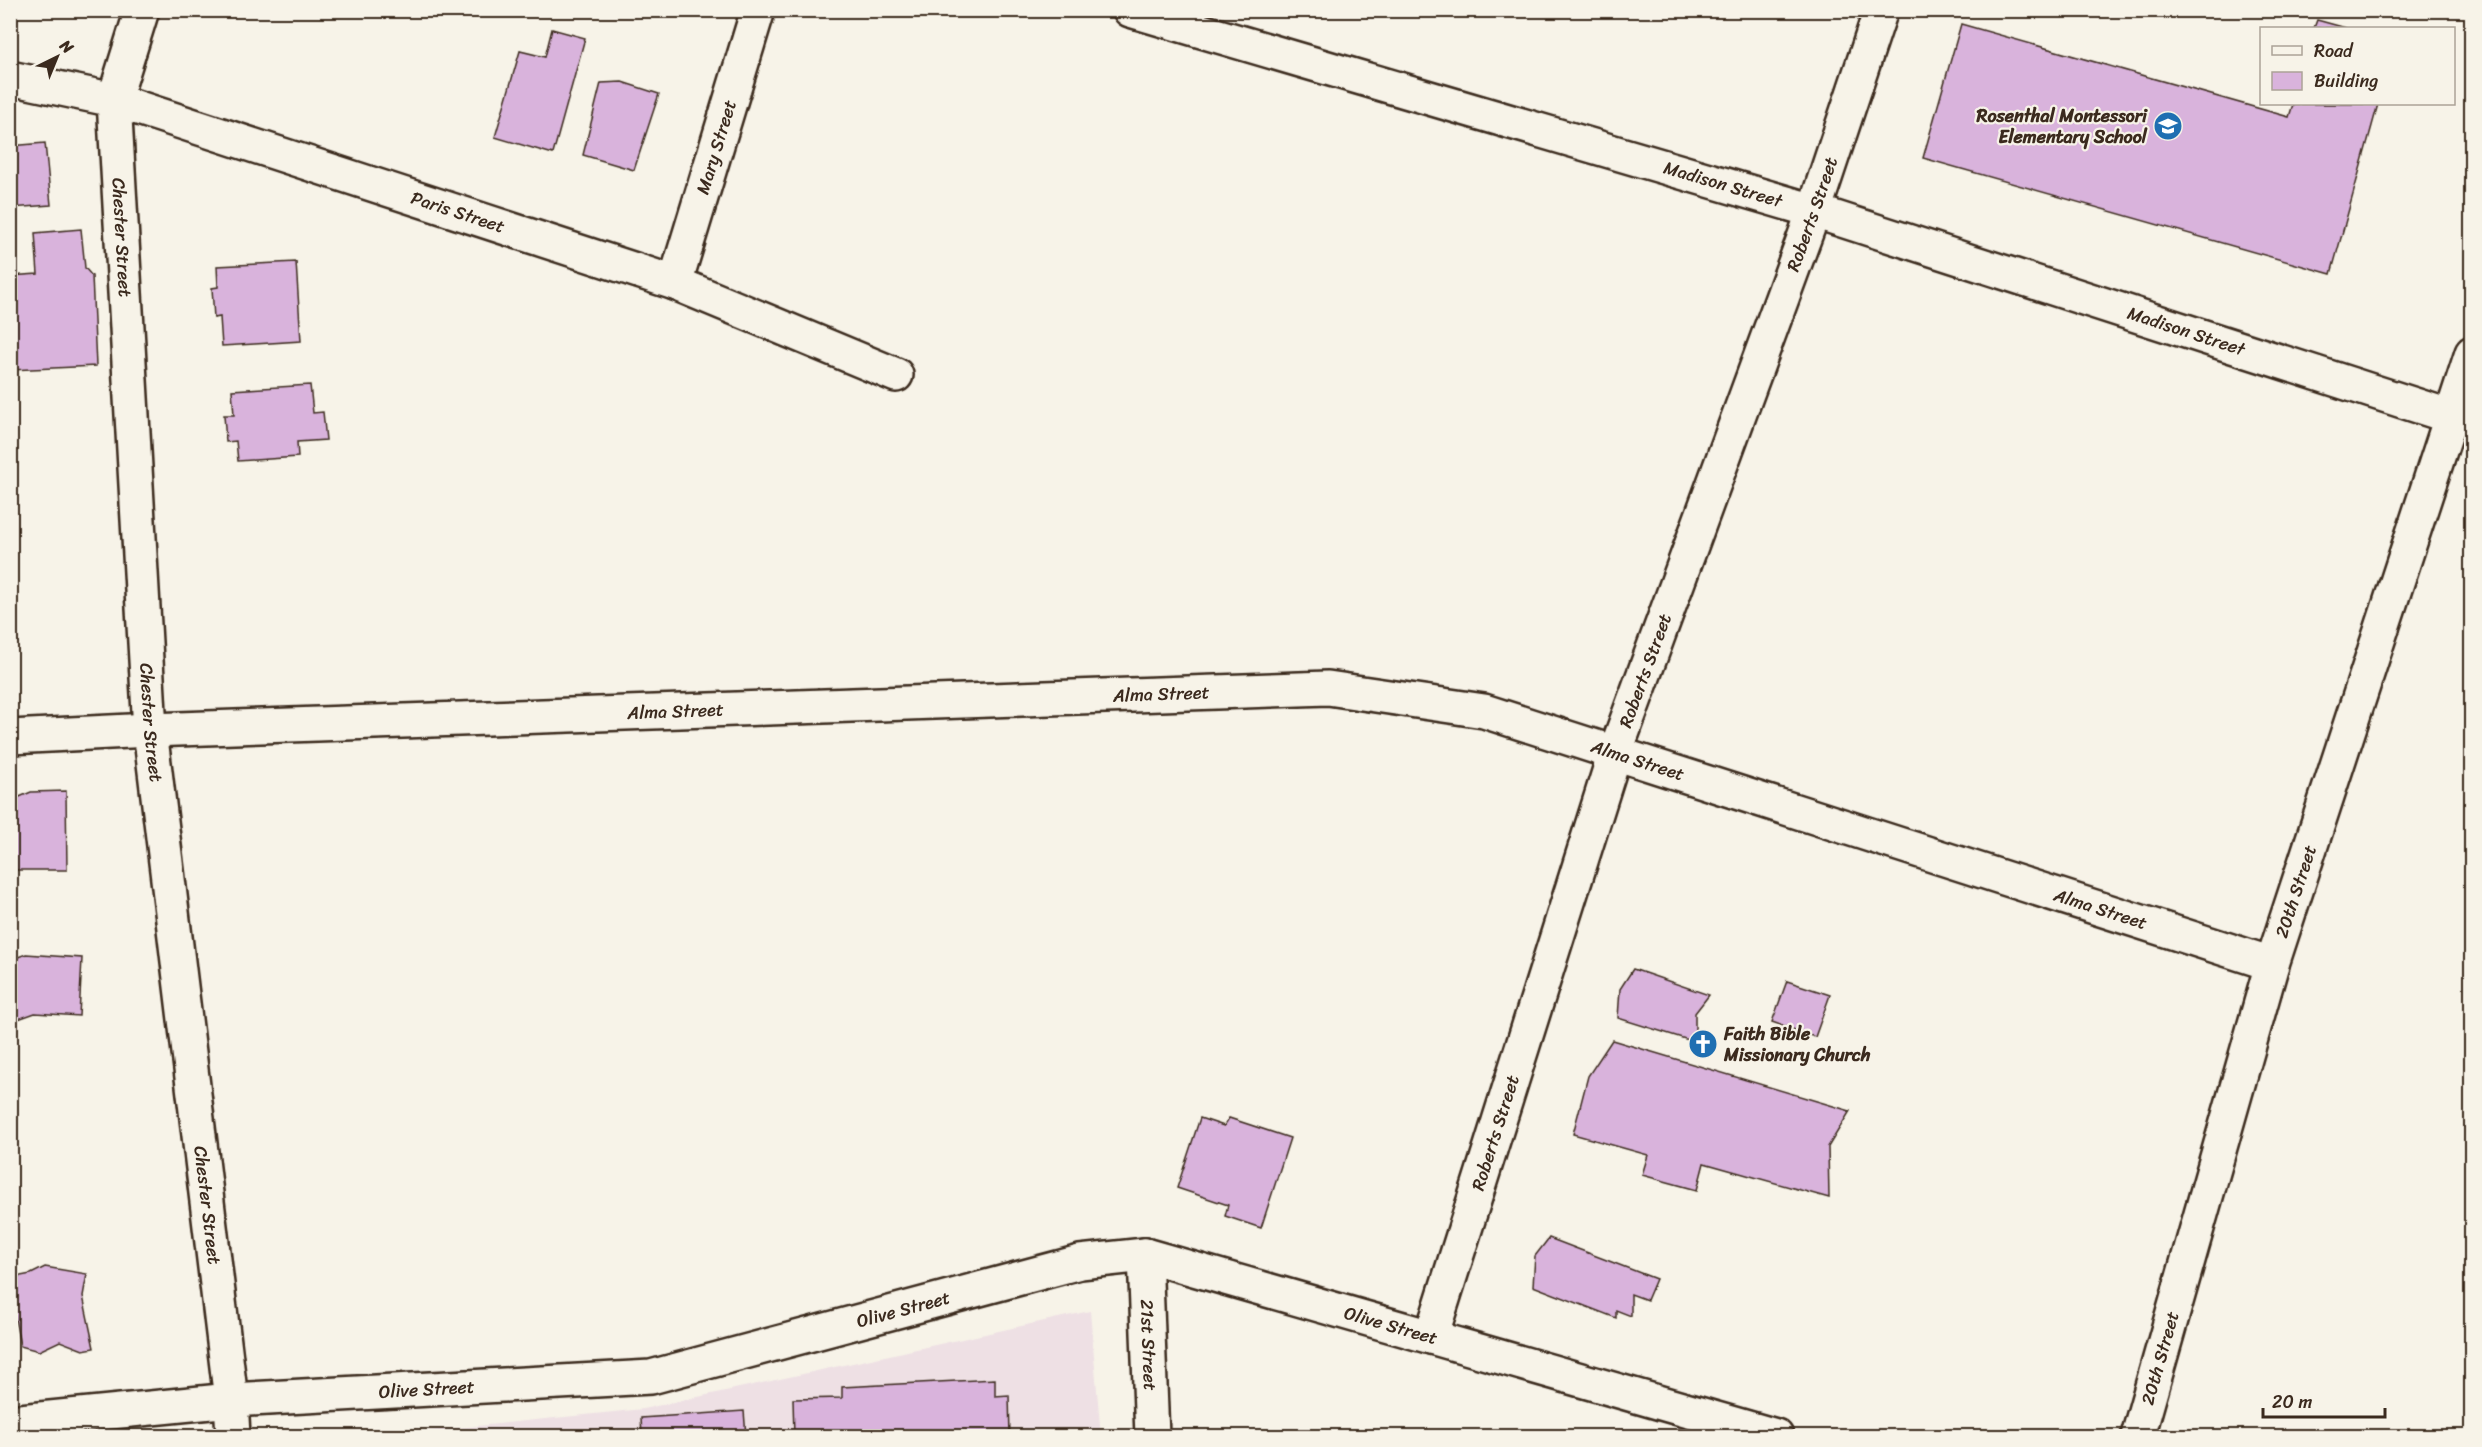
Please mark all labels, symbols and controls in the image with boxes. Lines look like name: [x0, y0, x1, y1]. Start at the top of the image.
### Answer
north arrow: [27, 27, 87, 87]
legend: [2260, 27, 2455, 105]
text: N: [52, 31, 81, 61]
text: Road: [2314, 35, 2354, 67]
text: Building: [2314, 65, 2378, 97]
street label: Mary Street: [687, 96, 746, 198]
place label: Rosenthal Montessori Elementary School: [1976, 100, 2148, 153]
school or university icon: Rosenthal Montessori Elementary School: [2152, 110, 2184, 142]
street label: Madison Street: [1660, 152, 1787, 217]
street label: Roberts Street: [1777, 152, 1847, 276]
street label: Chester Street: [102, 177, 141, 298]
street label: Paris Street: [407, 182, 509, 242]
street label: Madison Street: [2123, 297, 2250, 365]
street label: Roberts Street: [1610, 609, 1681, 732]
street label: Chester Street: [130, 662, 172, 784]
street label: Alma Street: [1111, 676, 1210, 712]
street label: Alma Street: [626, 694, 724, 729]
street label: Alma Street: [1586, 730, 1689, 790]
street label: 20th Street: [2266, 841, 2326, 942]
street label: Alma Street: [2049, 879, 2151, 939]
place label: Faith Bible Missionary Church: [1723, 1018, 1871, 1071]
church icon: Faith Bible Missionary Church: [1687, 1028, 1719, 1060]
street label: Roberts Street: [1462, 1071, 1529, 1195]
street label: Chester Street: [184, 1144, 231, 1266]
street label: Olive Street: [853, 1281, 954, 1337]
street label: Olive Street: [1340, 1297, 1441, 1354]
street label: 21st Street: [1131, 1299, 1166, 1391]
street label: 20th Street: [2132, 1307, 2189, 1409]
street label: Olive Street: [378, 1371, 475, 1408]
scale bar: [2263, 1381, 2384, 1419]
text: 20 m: [2272, 1386, 2312, 1418]

